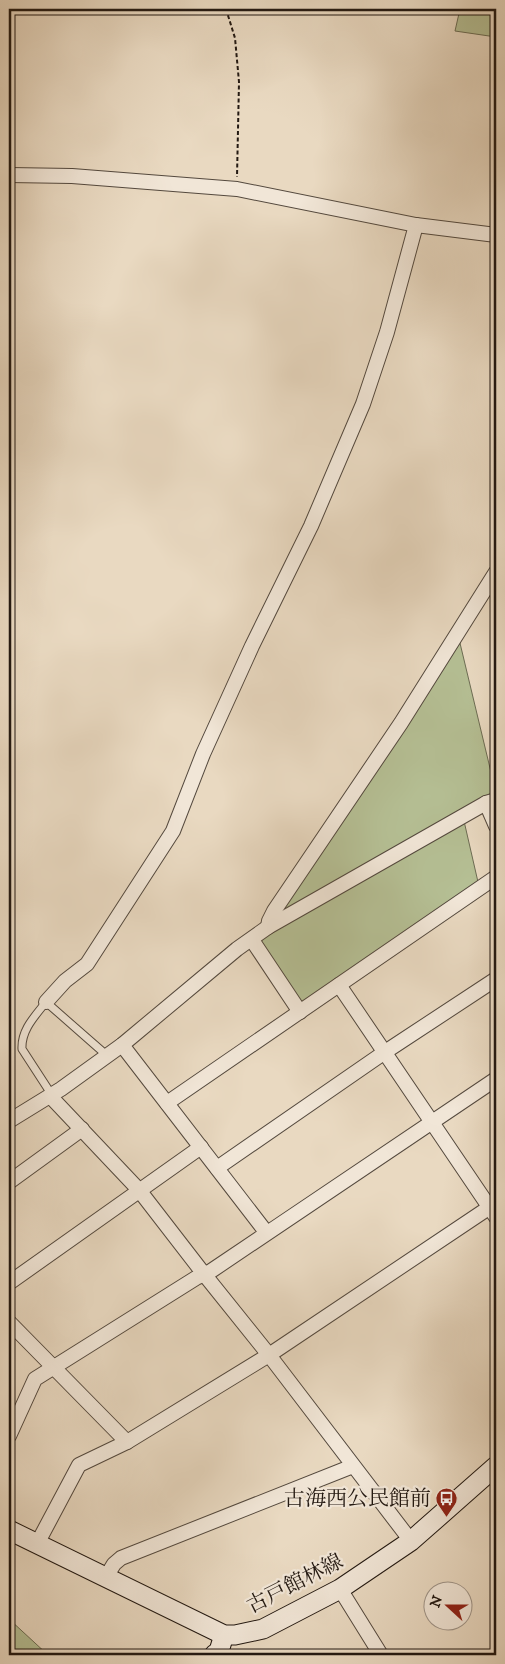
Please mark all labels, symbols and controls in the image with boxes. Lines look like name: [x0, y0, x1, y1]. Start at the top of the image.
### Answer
place label: 古海西公民館前: [284, 1486, 431, 1512]
bus stop icon: 古海西公民館前: [435, 1487, 459, 1518]
street label: 古戸館林線: [242, 1549, 348, 1619]
north arrow: [422, 1582, 472, 1632]
text: N: [426, 1593, 447, 1610]

